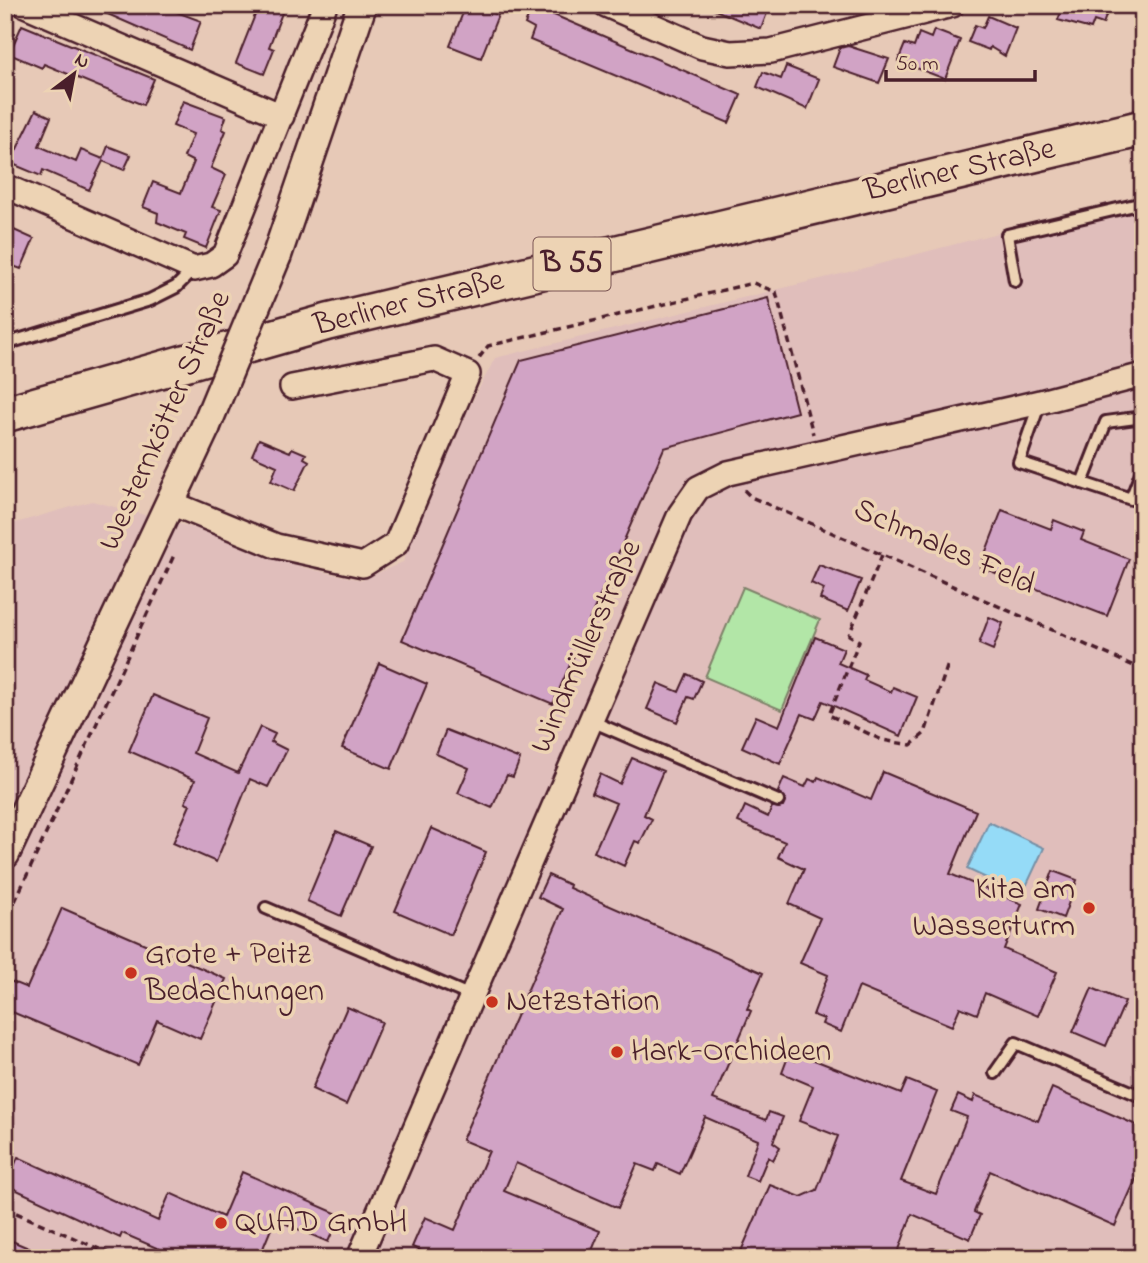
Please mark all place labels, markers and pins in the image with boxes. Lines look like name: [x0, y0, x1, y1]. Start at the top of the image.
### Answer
place label: Kita am Wasserturm: [912, 867, 1075, 951]
marker: Kita am Wasserturm: [1081, 900, 1097, 916]
place label: Grote + Peitz Bedachungen: [144, 932, 324, 1016]
marker: Grote + Peitz Bedachungen: [123, 965, 139, 981]
place label: Netzstation: [506, 979, 659, 1026]
marker: Netzstation: [484, 994, 500, 1010]
place label: Hark-Orchideen: [631, 1029, 831, 1076]
marker: Hark-Orchideen: [609, 1044, 625, 1060]
place label: QUAD GmbH: [235, 1200, 407, 1247]
marker: QUAD GmbH: [213, 1215, 229, 1231]

